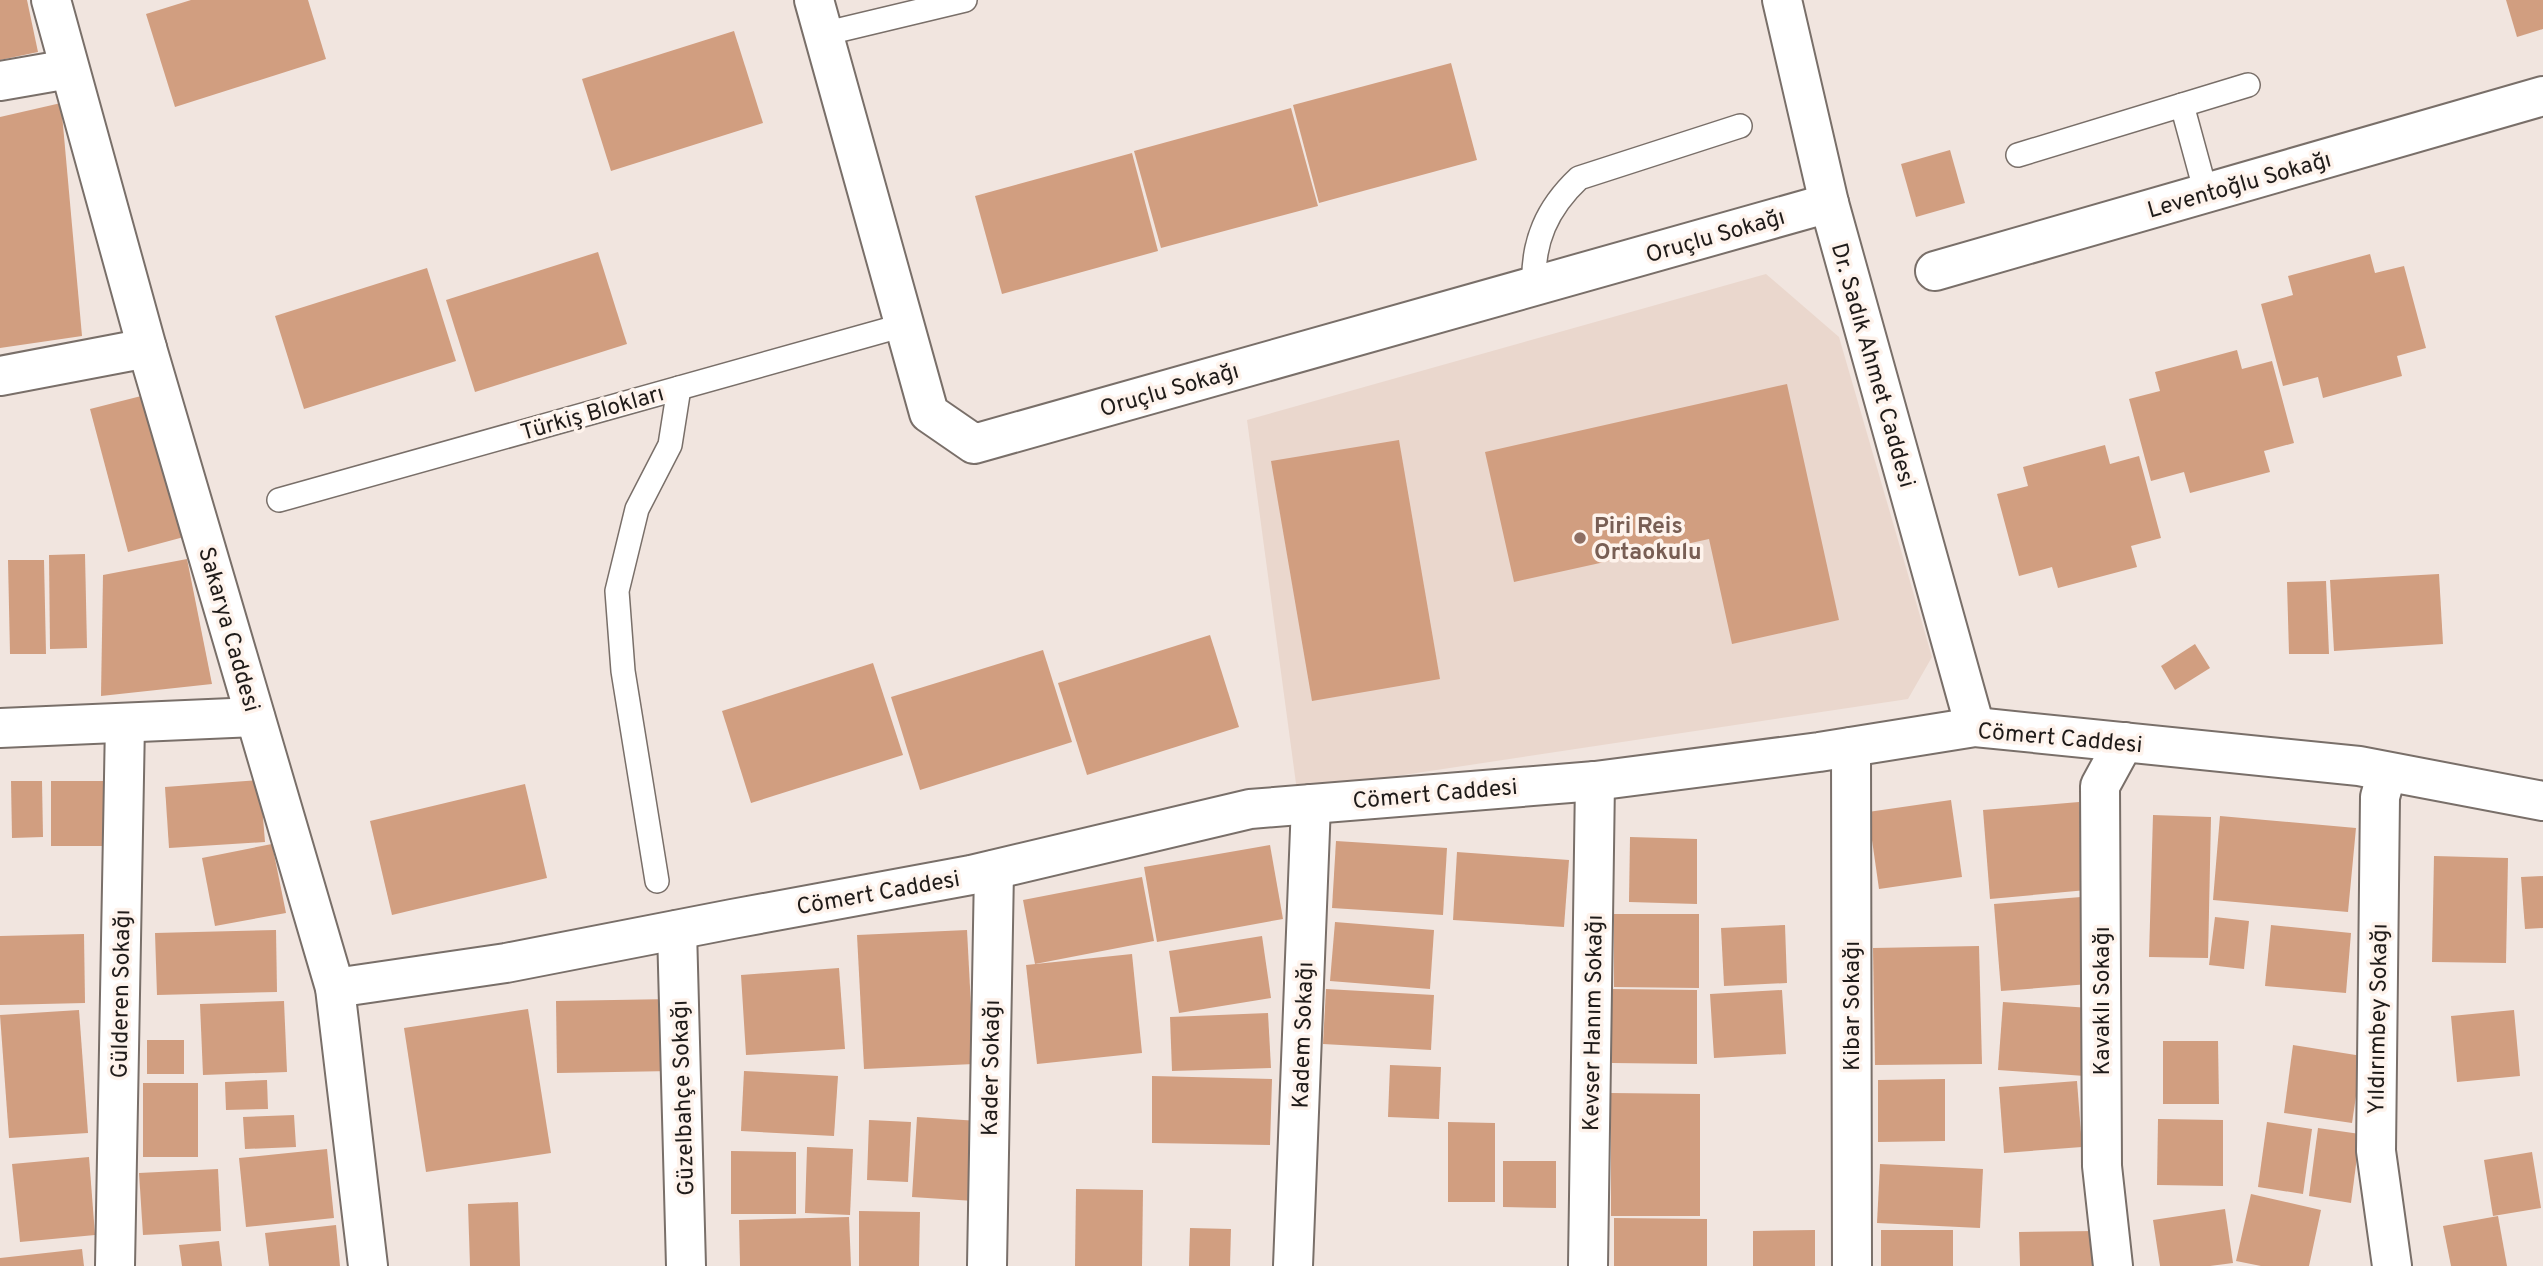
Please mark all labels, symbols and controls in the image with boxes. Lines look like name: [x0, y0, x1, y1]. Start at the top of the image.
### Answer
street label: Leventoğlu Sokağı: [2144, 146, 2335, 227]
street label: Oruçlu Sokağı: [1643, 204, 1789, 271]
street label: Dr. Sadık Ahmet Caddesi: [1823, 240, 1920, 491]
street label: Oruçlu Sokağı: [1097, 358, 1243, 425]
street label: Türkiş Blokları: [518, 380, 668, 449]
place label: Piri Reis Ortaokulu: [1594, 513, 1702, 568]
marker: Piri Reis Ortaokulu: [1572, 530, 1588, 546]
street label: Sakarya Caddesi: [190, 544, 265, 716]
street label: Cömert Caddesi: [1976, 718, 2143, 761]
street label: Cömert Caddesi: [1352, 774, 1519, 817]
street label: Cömert Caddesi: [794, 866, 962, 923]
street label: Gülderen Sokağı: [107, 909, 138, 1079]
street label: Kevser Hanım Sokağı: [1578, 915, 1611, 1132]
street label: Yıldırımbey Sokağı: [2363, 923, 2396, 1115]
street label: Kavaklı Sokağı: [2089, 927, 2118, 1076]
street label: Kibar Sokağı: [1839, 941, 1868, 1071]
street label: Kadem Sokağı: [1287, 961, 1322, 1109]
street label: Güzelbahçe Sokağı: [667, 1000, 702, 1196]
street label: Kader Sokağı: [977, 1000, 1008, 1136]

